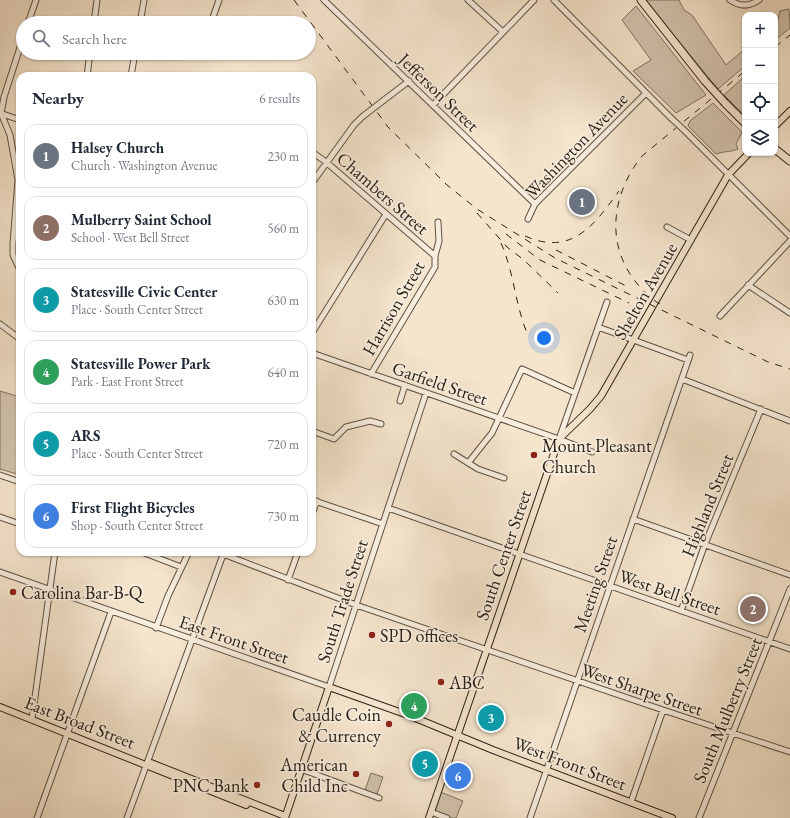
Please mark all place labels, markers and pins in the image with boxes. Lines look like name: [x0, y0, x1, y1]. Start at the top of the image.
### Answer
pin: 1: [569, 187, 595, 217]
place label: Mount Pleasant Church: [542, 434, 652, 478]
marker: Mount Pleasant Church: [529, 450, 539, 460]
place label: Carolina Bar-B-Q: [21, 581, 145, 604]
marker: Carolina Bar-B-Q: [8, 587, 18, 597]
pin: 2: [740, 594, 766, 624]
place label: SPD offices: [380, 624, 458, 647]
marker: SPD offices: [367, 630, 377, 640]
place label: ABC: [448, 671, 485, 694]
marker: ABC: [436, 677, 446, 687]
pin: 4: [401, 691, 427, 721]
place label: Caudle Coin & Currency: [292, 703, 381, 747]
pin: 3: [478, 703, 504, 733]
marker: Caudle Coin & Currency: [384, 719, 394, 729]
pin: 5: [412, 749, 438, 779]
place label: American Child Inc: [279, 753, 348, 797]
pin: 6: [445, 761, 471, 791]
marker: American Child Inc: [351, 769, 361, 779]
place label: PNC Bank: [173, 774, 250, 797]
marker: PNC Bank: [252, 780, 262, 790]

